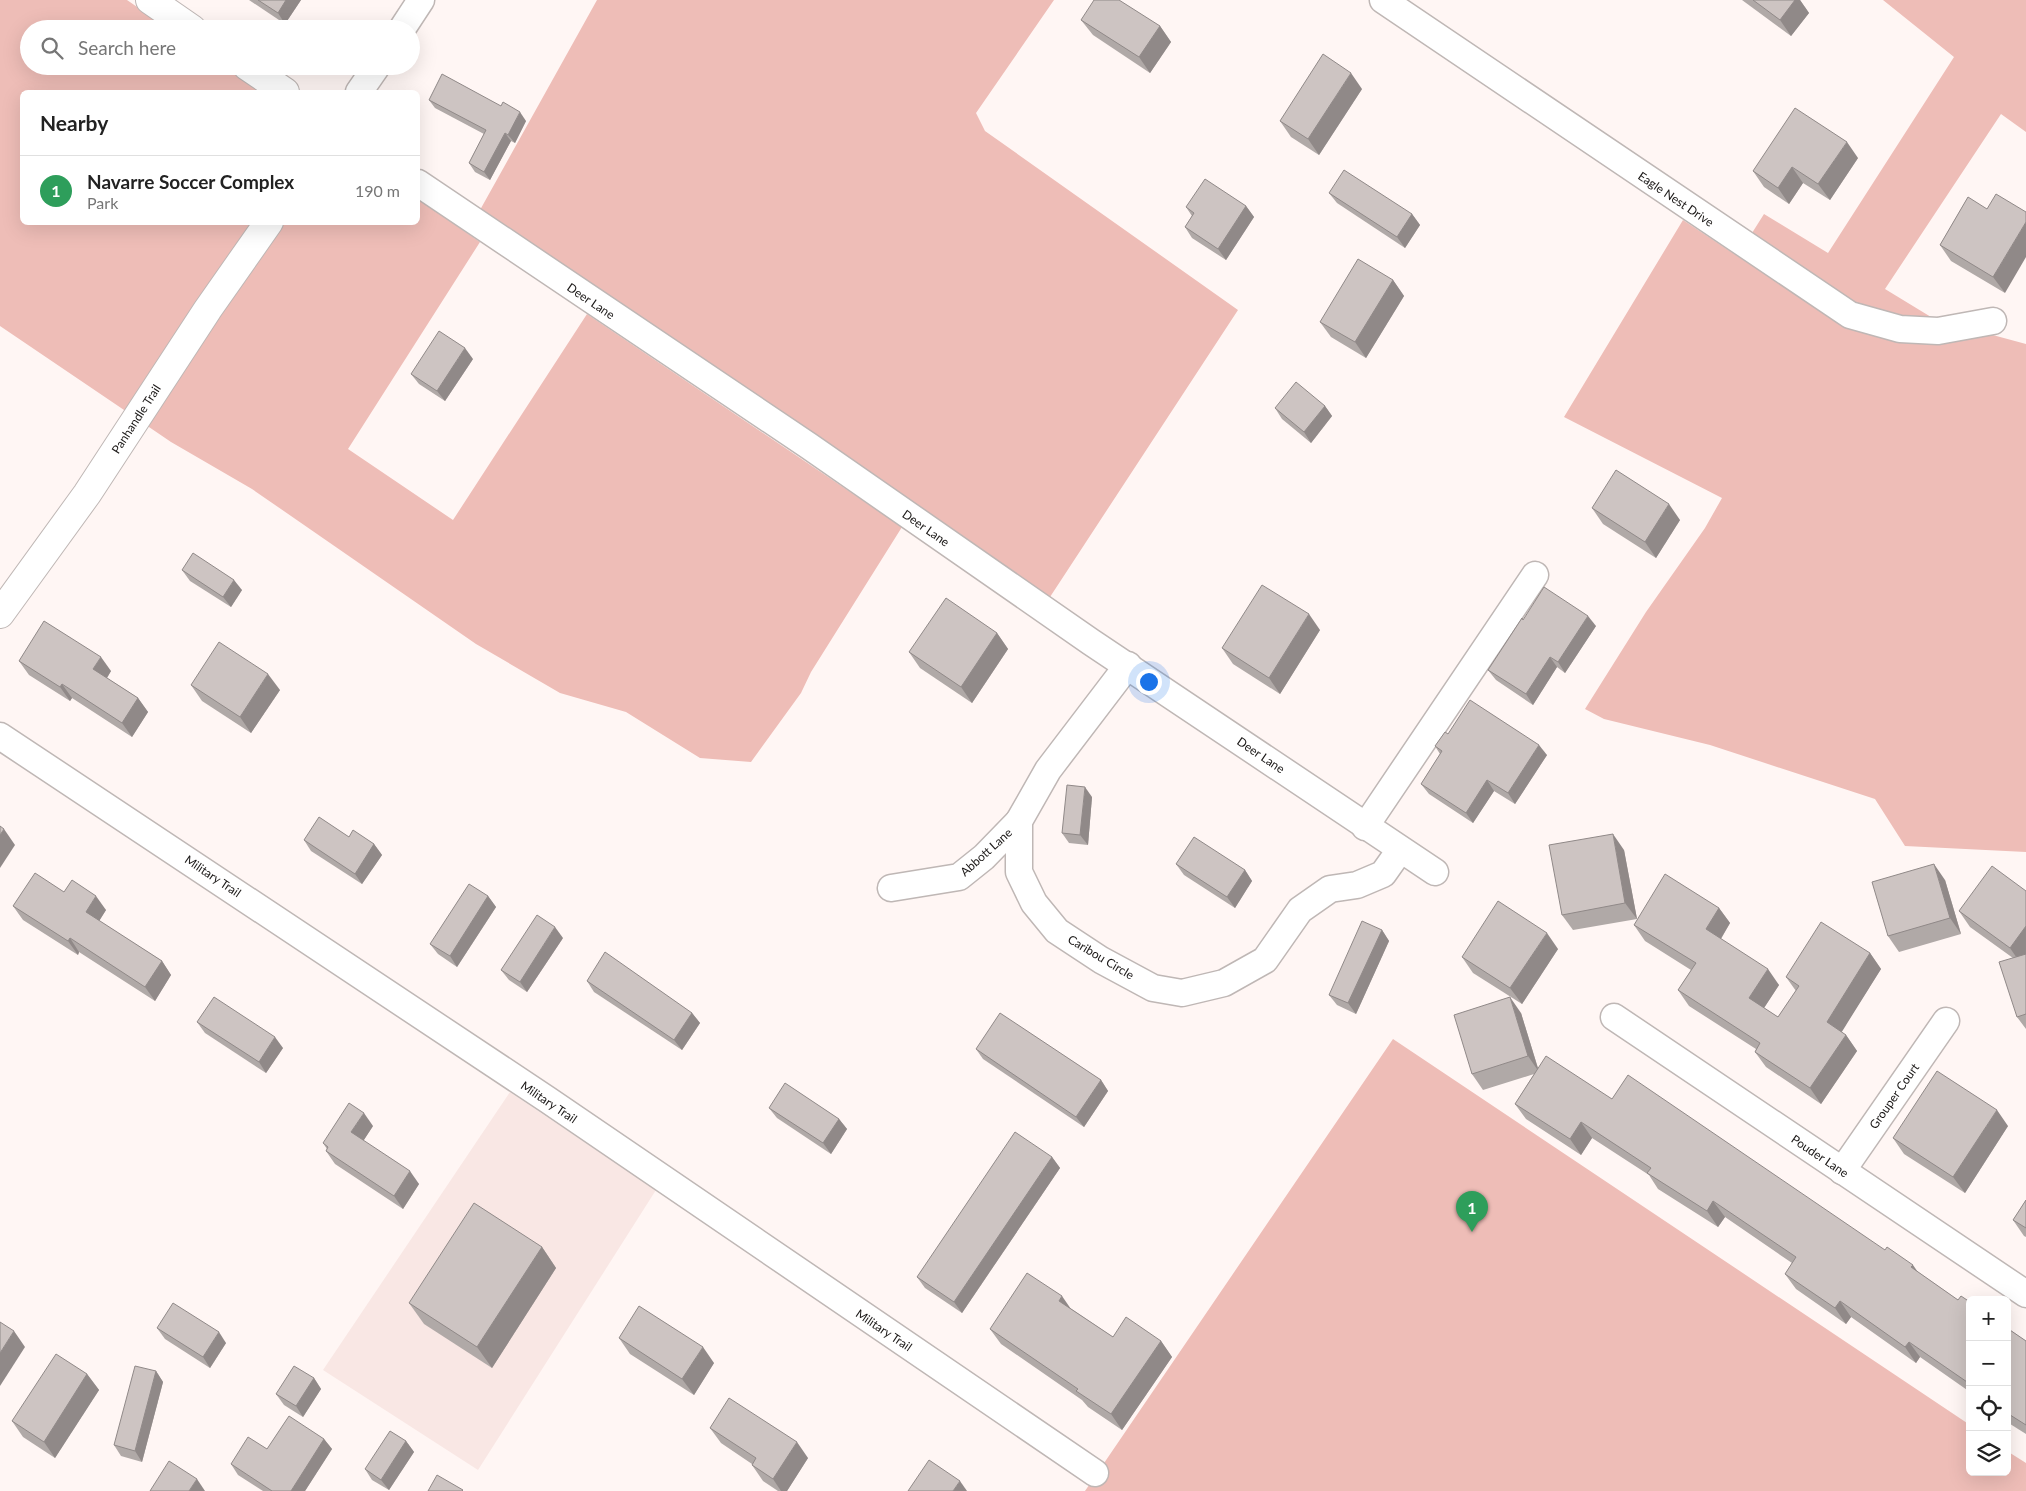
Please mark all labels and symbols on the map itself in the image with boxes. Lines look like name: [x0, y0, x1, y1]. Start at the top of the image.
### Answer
street label: Eagle Nest Drive: [1635, 168, 1717, 230]
street label: Deer Lane: [564, 280, 618, 322]
street label: Panhandle Trail: [108, 382, 164, 456]
street label: Deer Lane: [900, 506, 952, 550]
your location: [1136, 669, 1162, 695]
street label: Deer Lane: [1234, 734, 1288, 776]
street label: Abbott Lane: [957, 825, 1015, 879]
street label: Military Trail: [182, 852, 244, 900]
street label: Caribou Circle: [1065, 931, 1137, 983]
street label: Grouper Court: [1866, 1060, 1923, 1132]
street label: Military Trail: [518, 1078, 580, 1126]
street label: Pouder Lane: [1789, 1131, 1851, 1181]
pin: 1: [1456, 1191, 1488, 1232]
street label: Military Trail: [853, 1306, 915, 1354]

